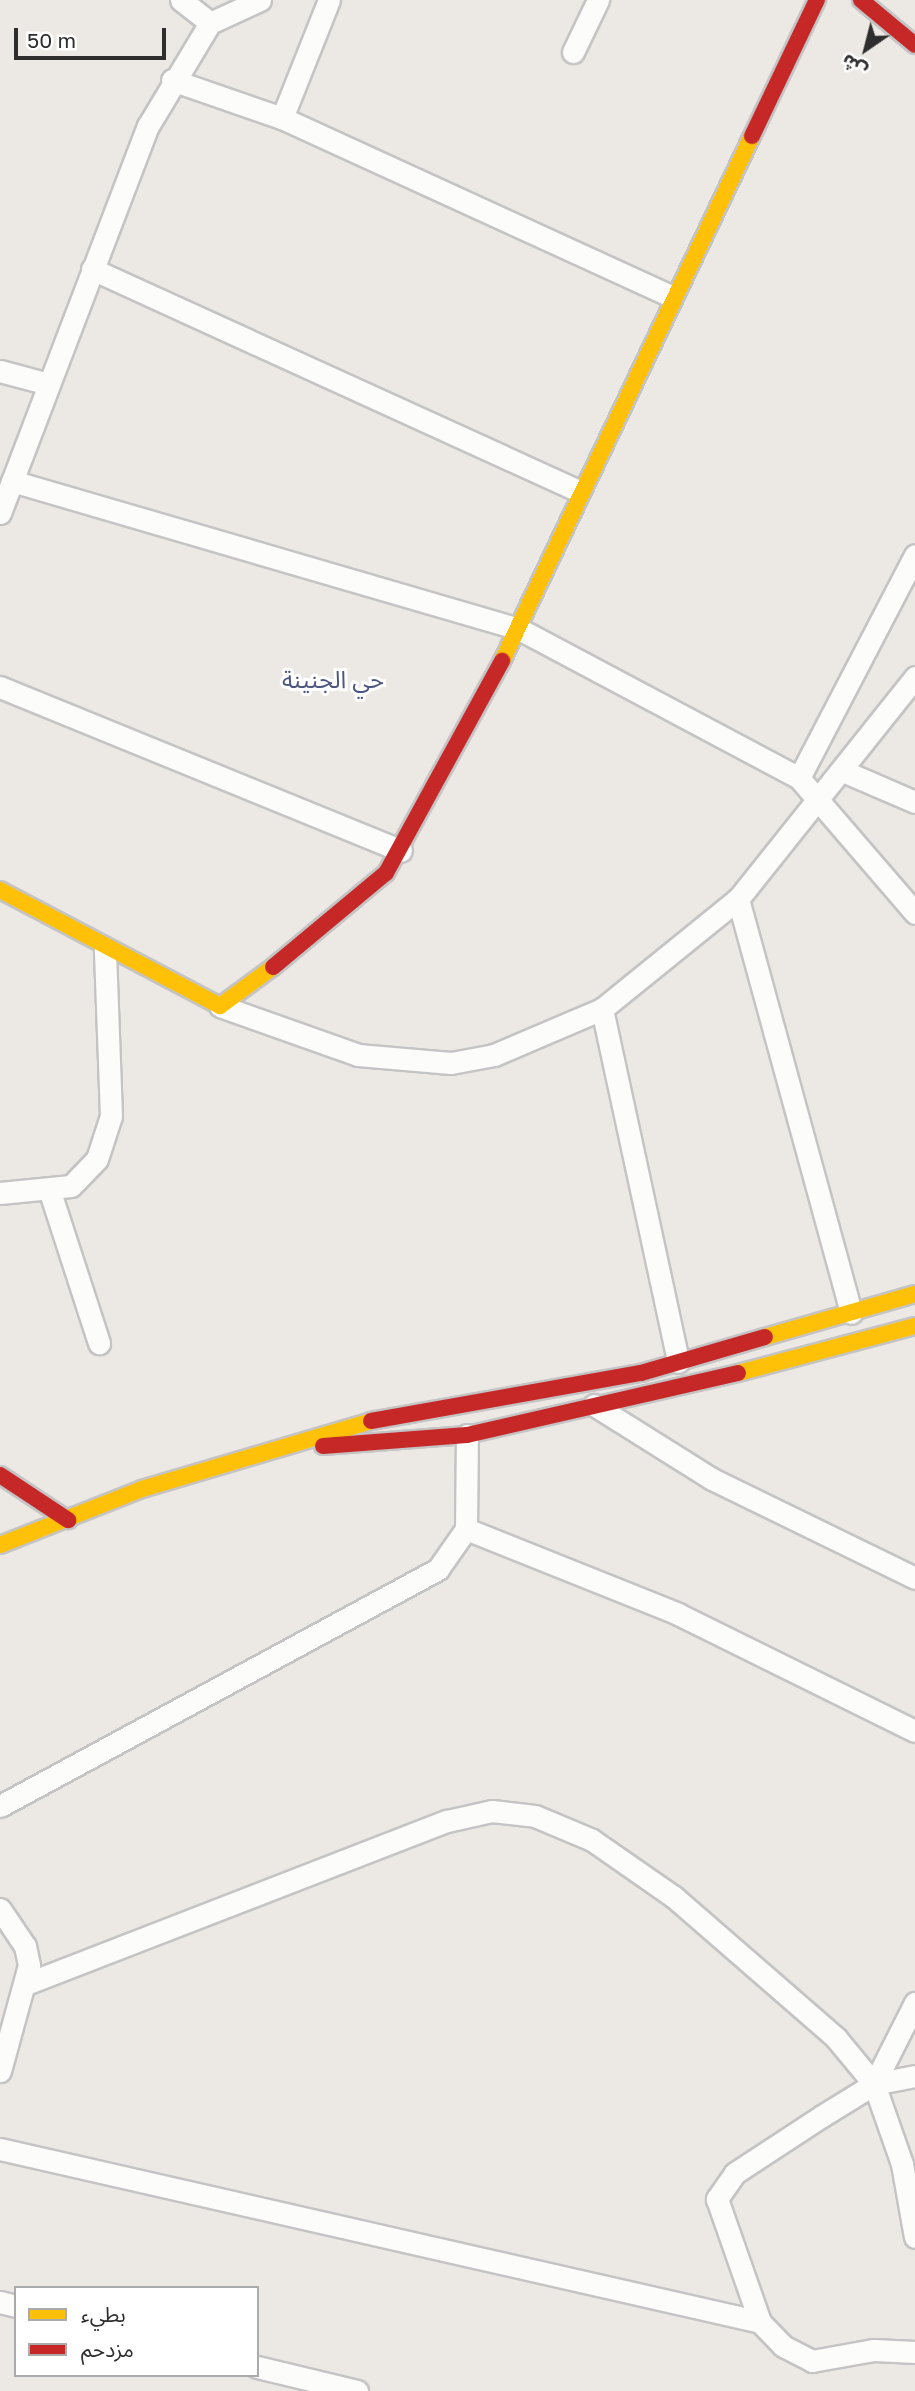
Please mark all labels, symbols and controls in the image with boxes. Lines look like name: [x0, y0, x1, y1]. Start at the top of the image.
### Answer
scale bar: [18, 14, 170, 58]
north arrow: [831, 14, 901, 84]
text: 50 m: [27, 27, 76, 53]
text: ش: [836, 50, 871, 83]
district label: حي الجنينة: [282, 665, 384, 693]
legend: [14, 2286, 259, 2377]
text: بطيء: [81, 2301, 126, 2327]
text: مزدحم: [81, 2336, 134, 2362]

